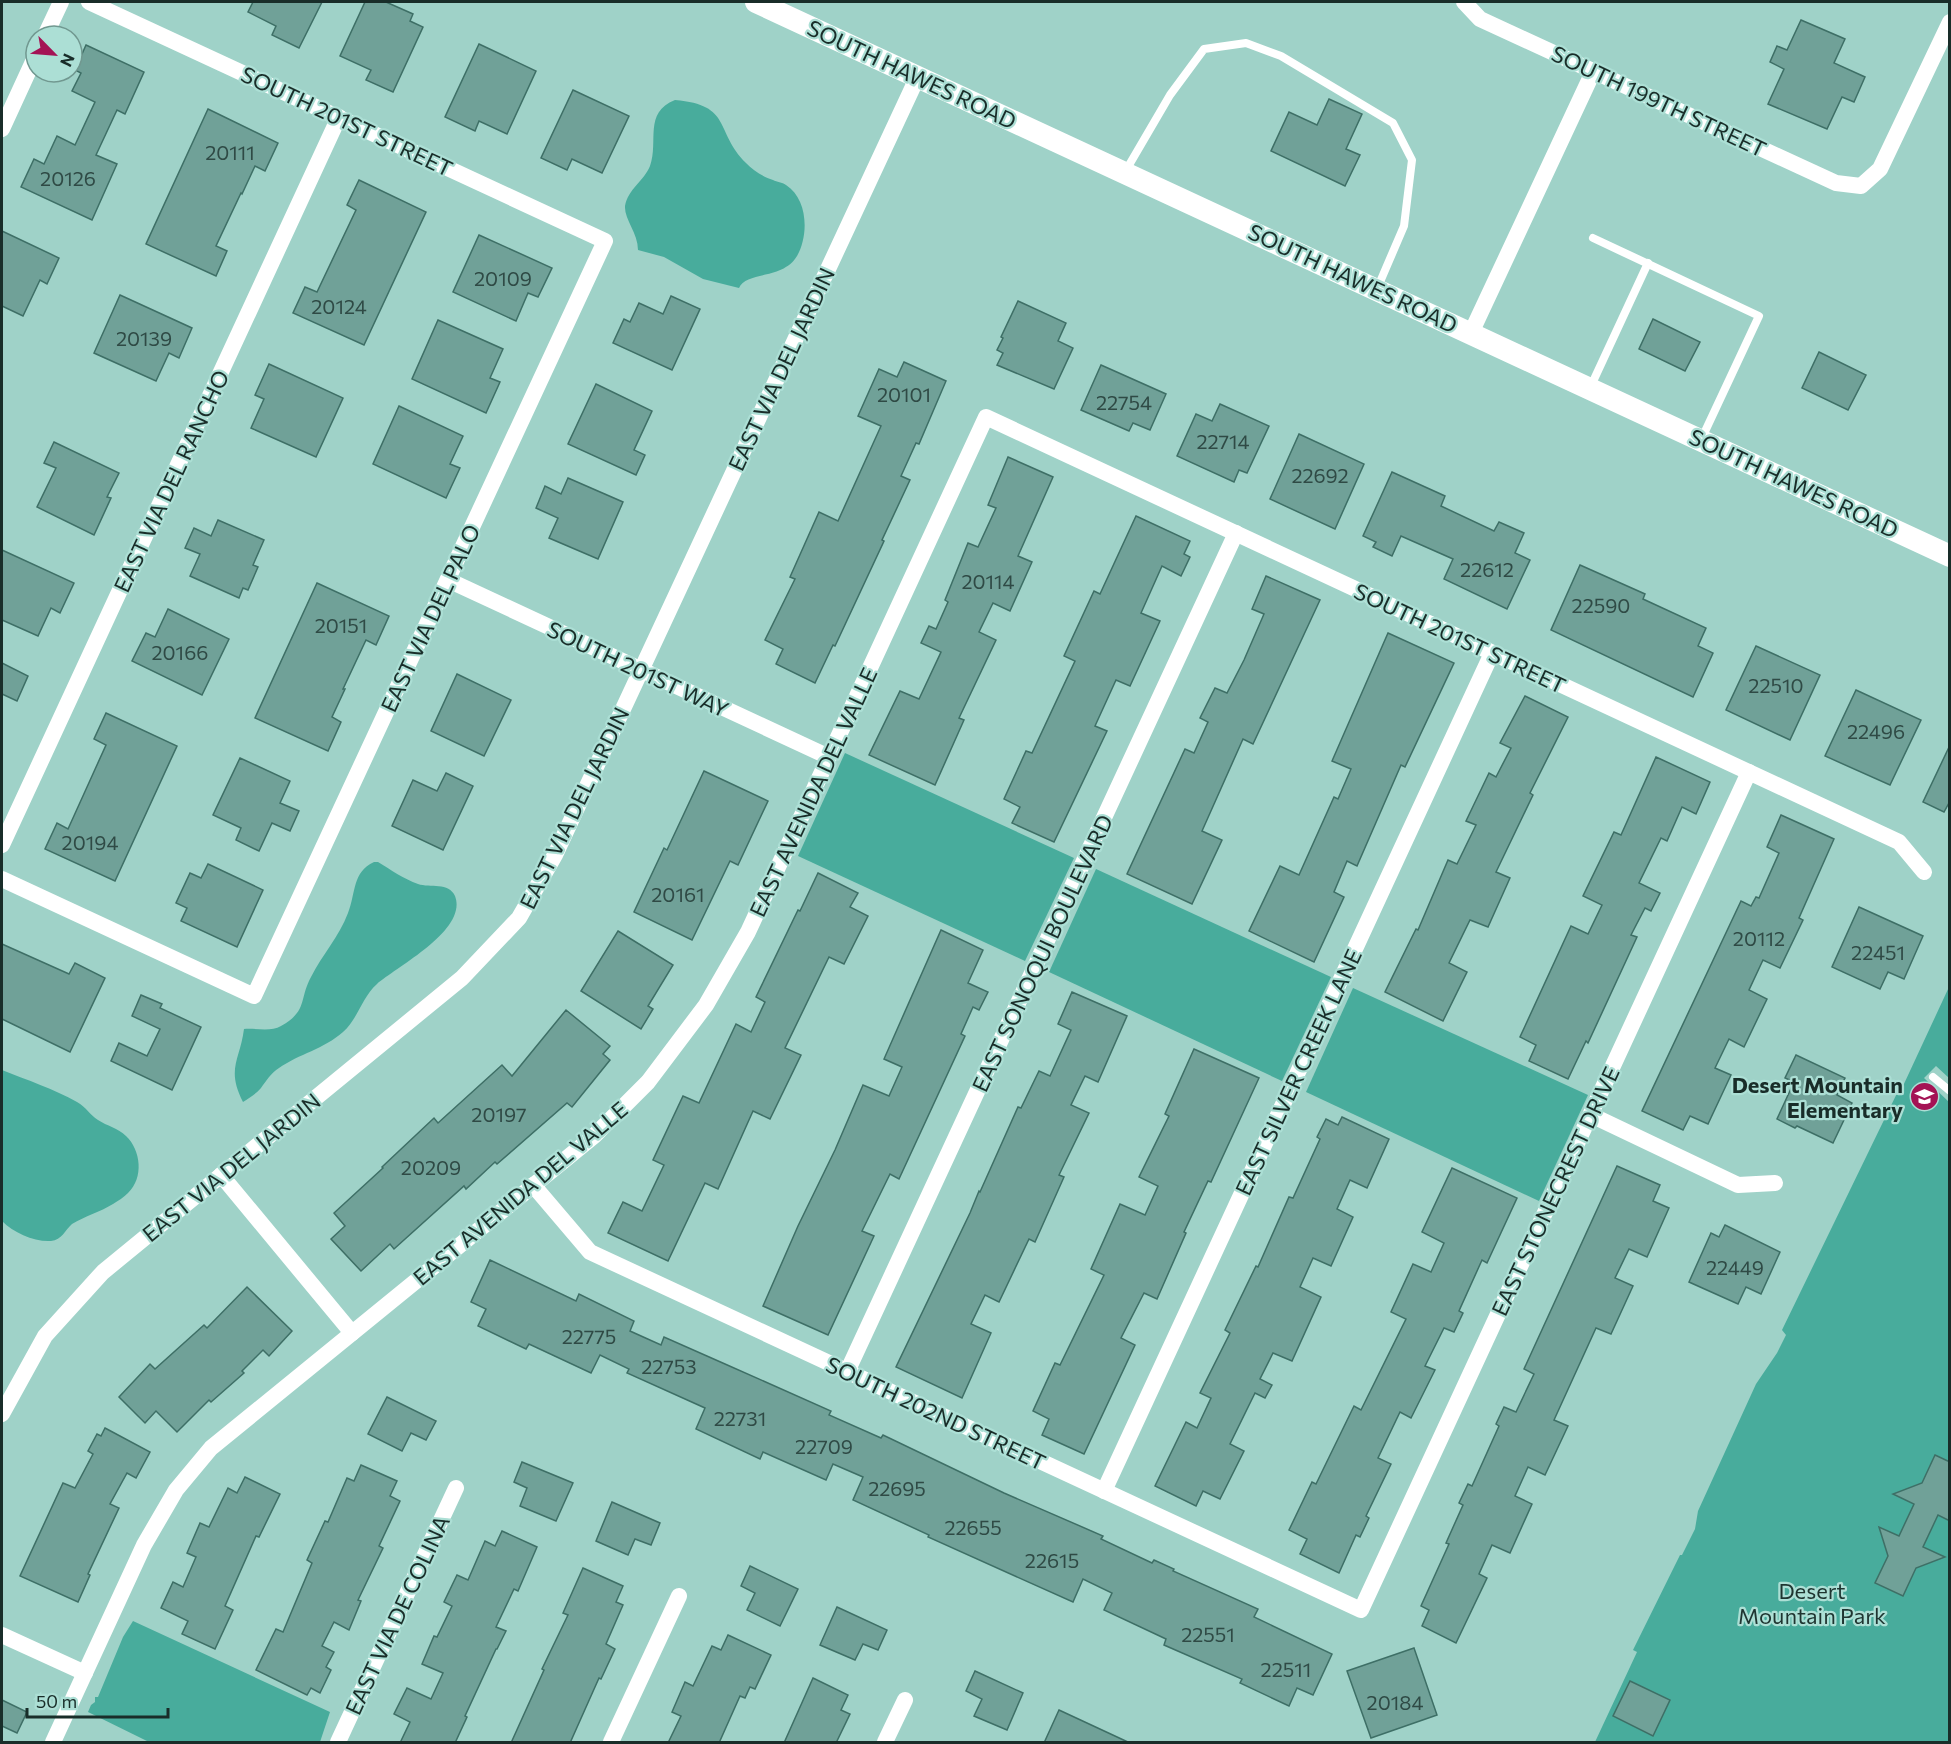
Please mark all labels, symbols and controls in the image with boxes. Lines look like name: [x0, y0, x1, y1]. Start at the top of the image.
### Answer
street label: SOUTH HAWES ROAD: [803, 14, 1021, 134]
north arrow: [24, 24, 84, 84]
street label: SOUTH 199TH STREET: [1547, 39, 1771, 163]
text: N: [57, 51, 79, 70]
street label: SOUTH 201ST STREET: [237, 60, 457, 182]
house number: 20111: [205, 140, 255, 164]
house number: 20126: [40, 166, 96, 190]
street label: SOUTH HAWES ROAD: [1244, 218, 1462, 338]
street label: EAST VIA DEL JARDIN: [722, 263, 840, 475]
house number: 20109: [474, 266, 532, 290]
house number: 20124: [311, 294, 367, 318]
house number: 20139: [116, 326, 172, 350]
street label: EAST VIA DEL RANCHO: [108, 366, 234, 596]
house number: 20101: [877, 382, 931, 406]
house number: 22754: [1096, 390, 1152, 414]
street label: SOUTH HAWES ROAD: [1685, 423, 1903, 543]
house number: 22714: [1196, 429, 1250, 453]
house number: 22692: [1291, 463, 1349, 487]
street label: EAST VIA DEL PALO: [375, 520, 485, 716]
house number: 22612: [1460, 557, 1514, 581]
house number: 20114: [961, 569, 1015, 593]
street label: SOUTH 201ST STREET: [1350, 577, 1570, 699]
house number: 22590: [1572, 593, 1630, 617]
house number: 20151: [315, 613, 367, 637]
street label: SOUTH 201ST WAY: [543, 615, 733, 723]
house number: 20166: [152, 640, 208, 664]
street label: EAST AVENIDA DEL VALLE: [743, 663, 883, 921]
house number: 22510: [1748, 673, 1804, 697]
street label: EAST VIA DEL JARDIN: [513, 703, 635, 913]
house number: 22496: [1847, 719, 1905, 743]
street label: EAST SONOQUI BOULEVARD: [966, 810, 1118, 1096]
house number: 20194: [62, 830, 118, 854]
house number: 20161: [651, 882, 705, 906]
house number: 20112: [1733, 926, 1785, 950]
house number: 22451: [1851, 940, 1905, 964]
street label: EAST SILVER CREEK LANE: [1229, 945, 1367, 1199]
street label: EAST STONECREST DRIVE: [1485, 1062, 1625, 1320]
place label: Desert Mountain Elementary: [1732, 1071, 1903, 1123]
school or university icon: Desert Mountain Elementary: [1908, 1081, 1940, 1113]
street label: EAST VIA DEL JARDIN: [137, 1087, 325, 1247]
street label: EAST AVENIDA DEL VALLE: [407, 1095, 633, 1291]
house number: 20197: [471, 1102, 527, 1126]
house number: 20209: [401, 1155, 461, 1179]
house number: 22449: [1706, 1255, 1764, 1279]
house number: 22775: [562, 1324, 616, 1348]
street label: SOUTH 202ND STREET: [822, 1350, 1050, 1476]
house number: 22753: [641, 1354, 697, 1378]
house number: 22731: [714, 1406, 766, 1430]
house number: 22709: [795, 1434, 853, 1458]
house number: 22695: [868, 1476, 926, 1500]
street label: EAST VIA DE COLINA: [339, 1511, 455, 1719]
house number: 22655: [944, 1515, 1002, 1539]
house number: 22615: [1025, 1548, 1079, 1572]
park label: Desert Mountain Park: [1738, 1577, 1886, 1629]
house number: 22551: [1181, 1622, 1235, 1646]
house number: 22511: [1261, 1657, 1311, 1681]
scale bar: [27, 1681, 168, 1719]
text: 50 m: [36, 1690, 77, 1712]
house number: 20184: [1367, 1690, 1423, 1714]

